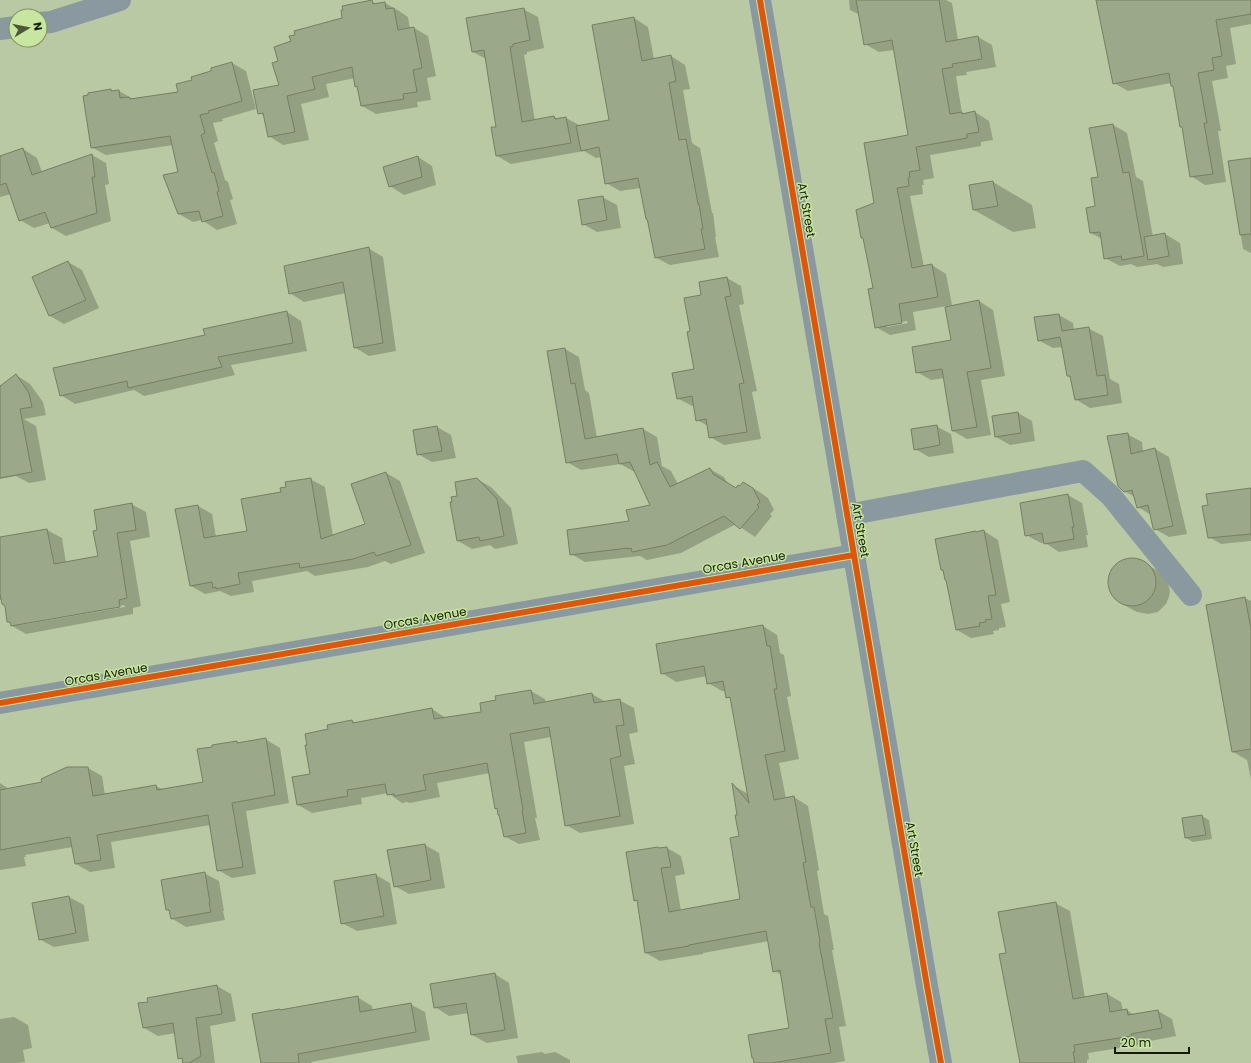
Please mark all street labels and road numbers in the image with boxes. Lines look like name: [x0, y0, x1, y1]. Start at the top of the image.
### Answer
street label: Art Street: [794, 181, 820, 239]
street label: Art Street: [848, 501, 874, 559]
street label: Orcas Avenue: [701, 546, 787, 578]
street label: Orcas Avenue: [382, 602, 468, 634]
street label: Orcas Avenue: [63, 658, 149, 690]
street label: Art Street: [902, 820, 928, 878]

